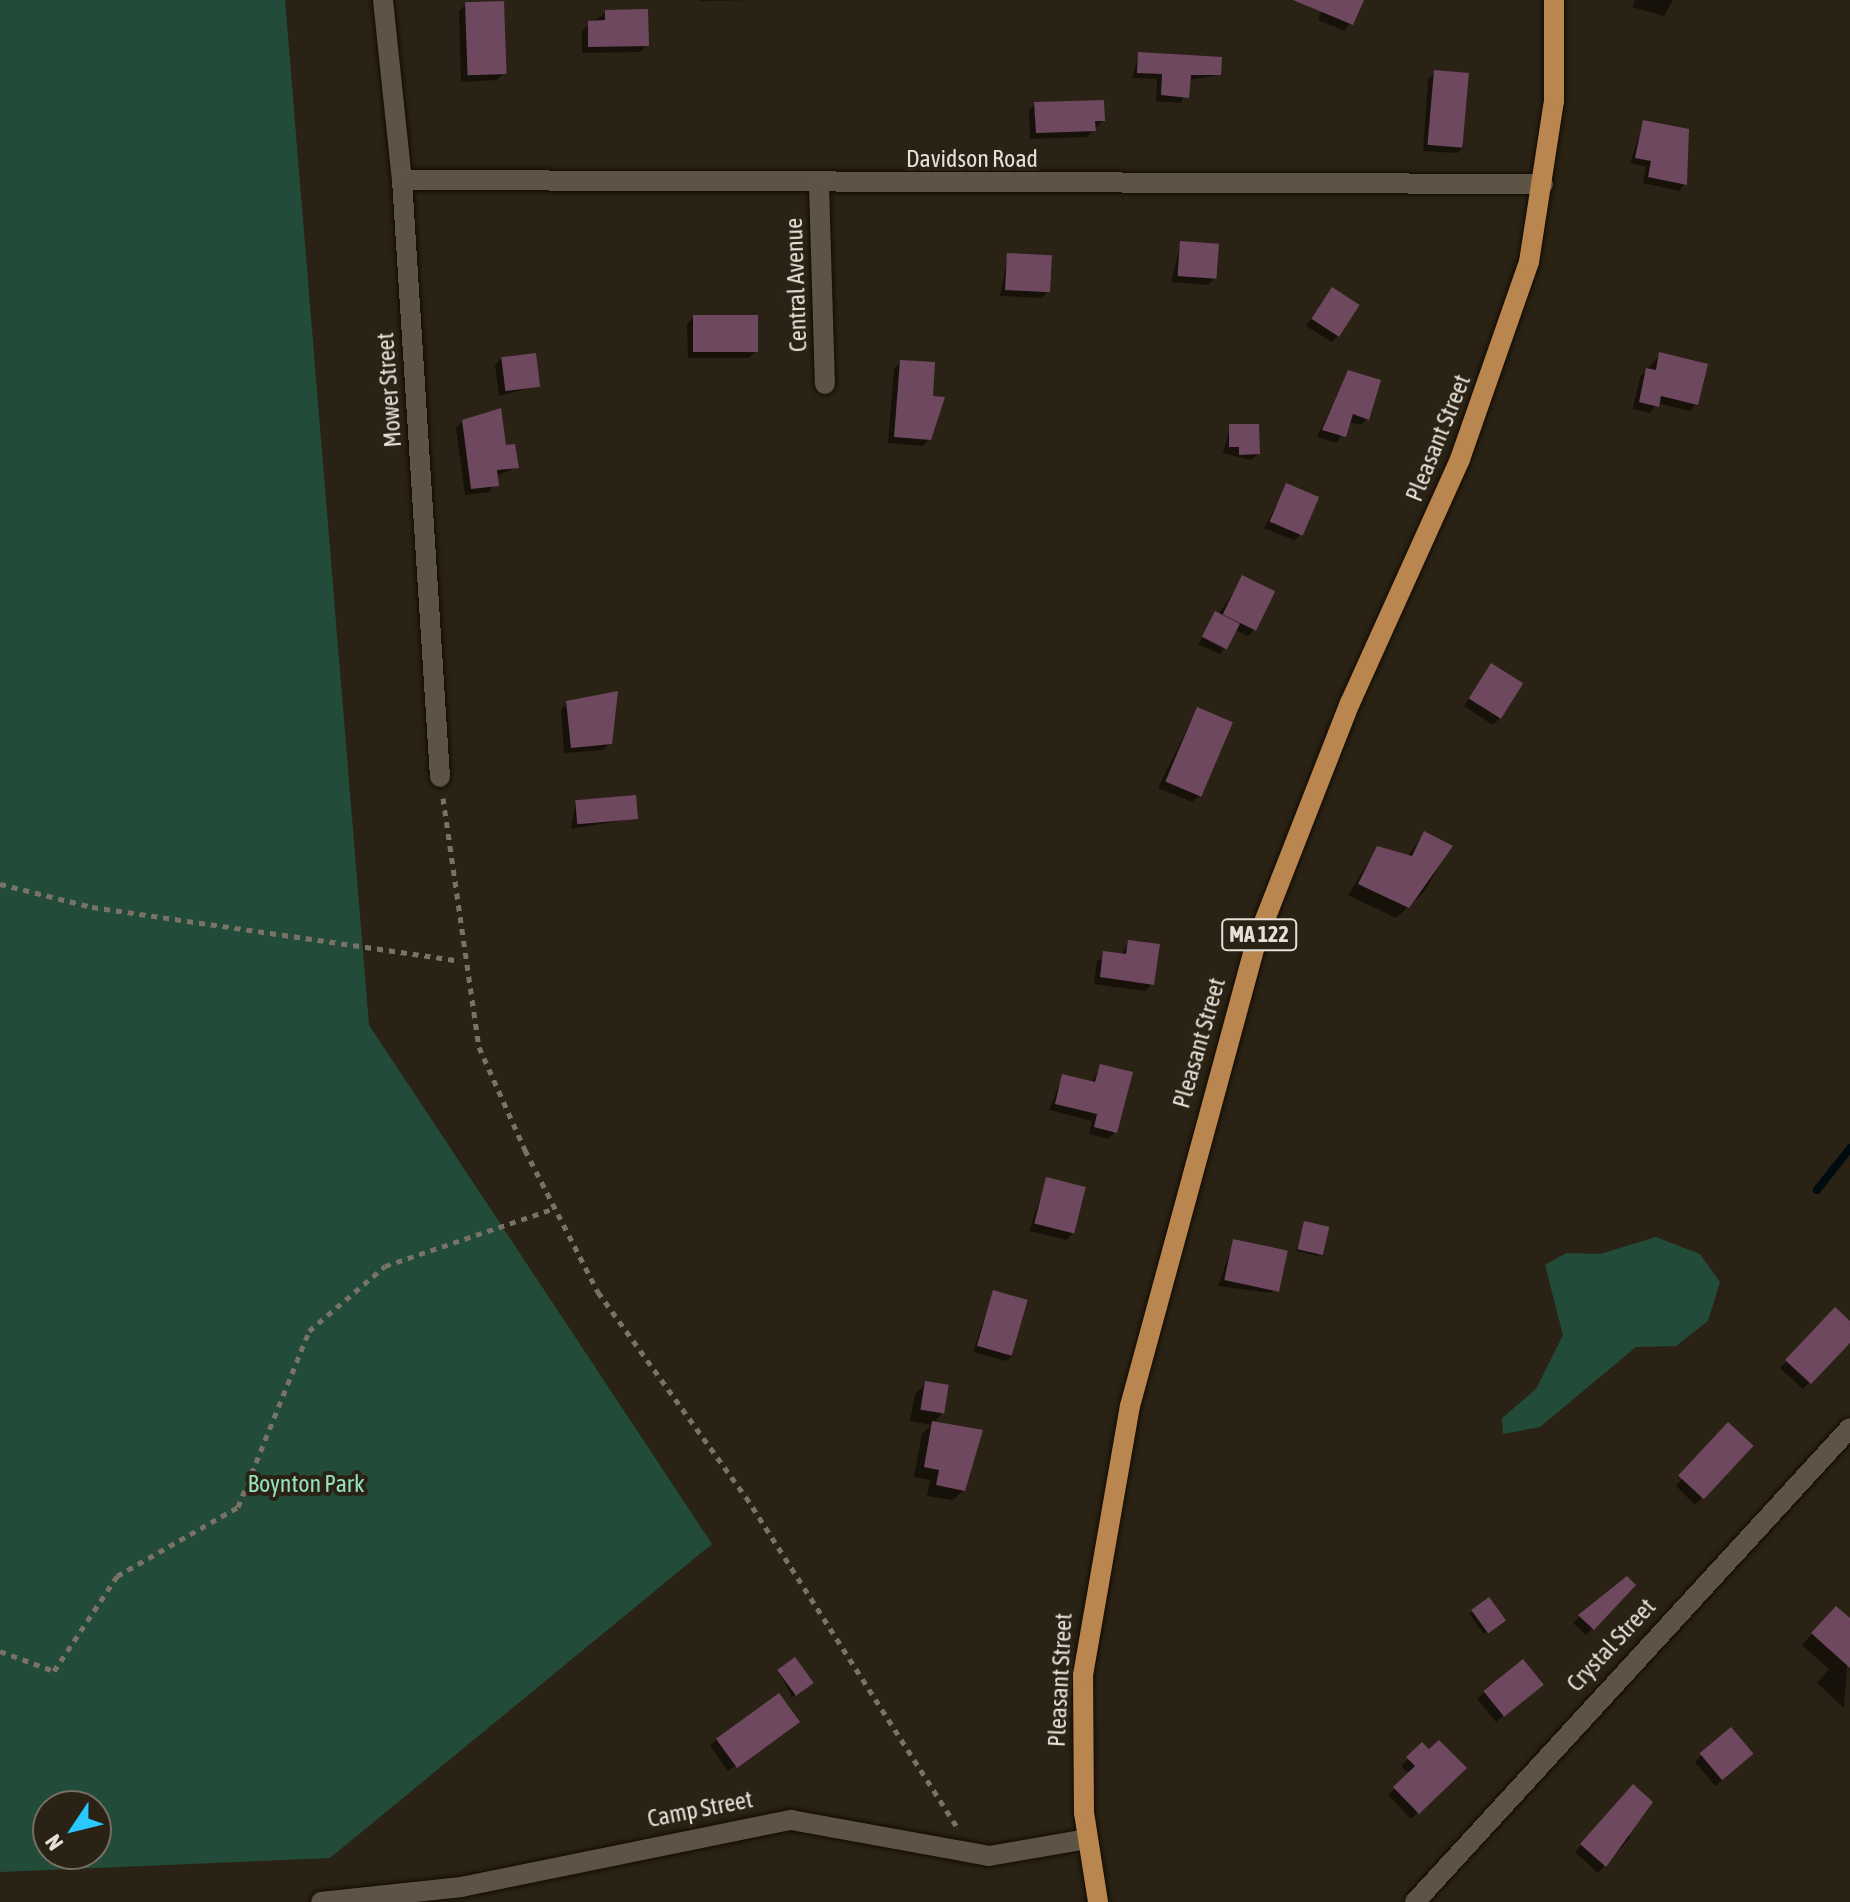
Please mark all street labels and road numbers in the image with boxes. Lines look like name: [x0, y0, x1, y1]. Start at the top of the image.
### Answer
street label: Davidson Road: [906, 145, 1038, 173]
street label: Central Avenue: [779, 217, 813, 353]
street label: Mower Street: [371, 332, 407, 448]
street label: Pleasant Street: [1400, 370, 1476, 506]
road number: MA 122: [1221, 917, 1297, 953]
street label: Pleasant Street: [1167, 975, 1231, 1111]
street label: Crystal Street: [1561, 1593, 1661, 1697]
street label: Pleasant Street: [1042, 1612, 1078, 1748]
street label: Camp Street: [645, 1785, 755, 1833]

